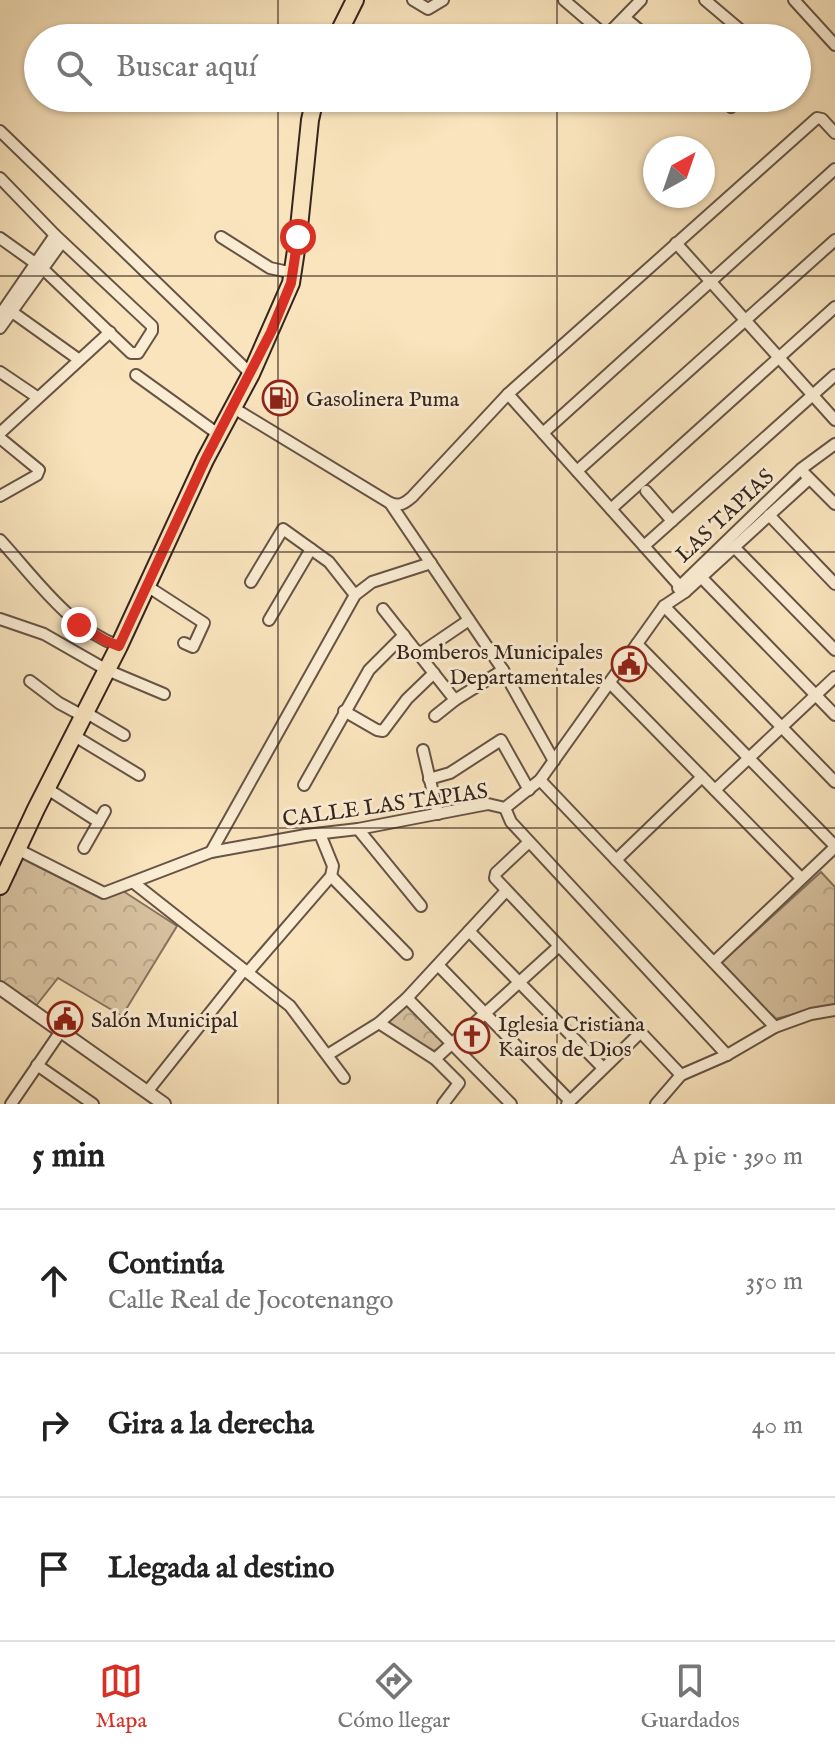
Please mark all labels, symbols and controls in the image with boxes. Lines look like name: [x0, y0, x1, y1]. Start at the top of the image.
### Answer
search box: [24, 24, 811, 112]
icon: search: [52, 46, 96, 90]
text: Buscar aquí: [116, 49, 257, 87]
north arrow: [643, 136, 715, 208]
route start: [280, 219, 316, 255]
fuel station icon: Gasolinera Puma: [261, 379, 299, 417]
place label: Gasolinera Puma: [306, 386, 460, 414]
street label: LAS TAPIAS: [670, 464, 781, 569]
route end: [61, 607, 97, 643]
place label: Bomberos Municipales Departamentales: [396, 639, 603, 692]
public building icon: Bomberos Municipales Departamentales: [610, 645, 648, 683]
street label: CALLE LAS TAPIAS: [281, 778, 490, 834]
public building icon: Salón Municipal: [46, 1000, 84, 1038]
place label: Salón Municipal: [91, 1007, 238, 1035]
place label: Iglesia Cristiana Kairos de Dios: [498, 1011, 645, 1064]
church icon: Iglesia Cristiana Kairos de Dios: [453, 1017, 491, 1055]
text: 5 min: [32, 1135, 105, 1178]
text: A pie · 390 m: [670, 1140, 803, 1173]
text: Continúa: [108, 1246, 224, 1284]
icon: ahead: [32, 1259, 76, 1303]
text: 350 m: [745, 1265, 803, 1298]
text: Calle Real de Jocotenango: [108, 1284, 394, 1317]
icon: right: [32, 1403, 76, 1447]
text: Gira a la derecha: [108, 1406, 314, 1444]
text: 40 m: [752, 1409, 803, 1442]
icon: arrive: [32, 1547, 76, 1591]
text: Llegada al destino: [108, 1550, 334, 1588]
tab: Mapa: [95, 1659, 147, 1735]
tab: Cómo llegar: [337, 1659, 450, 1735]
tab: Guardados: [641, 1659, 740, 1735]

